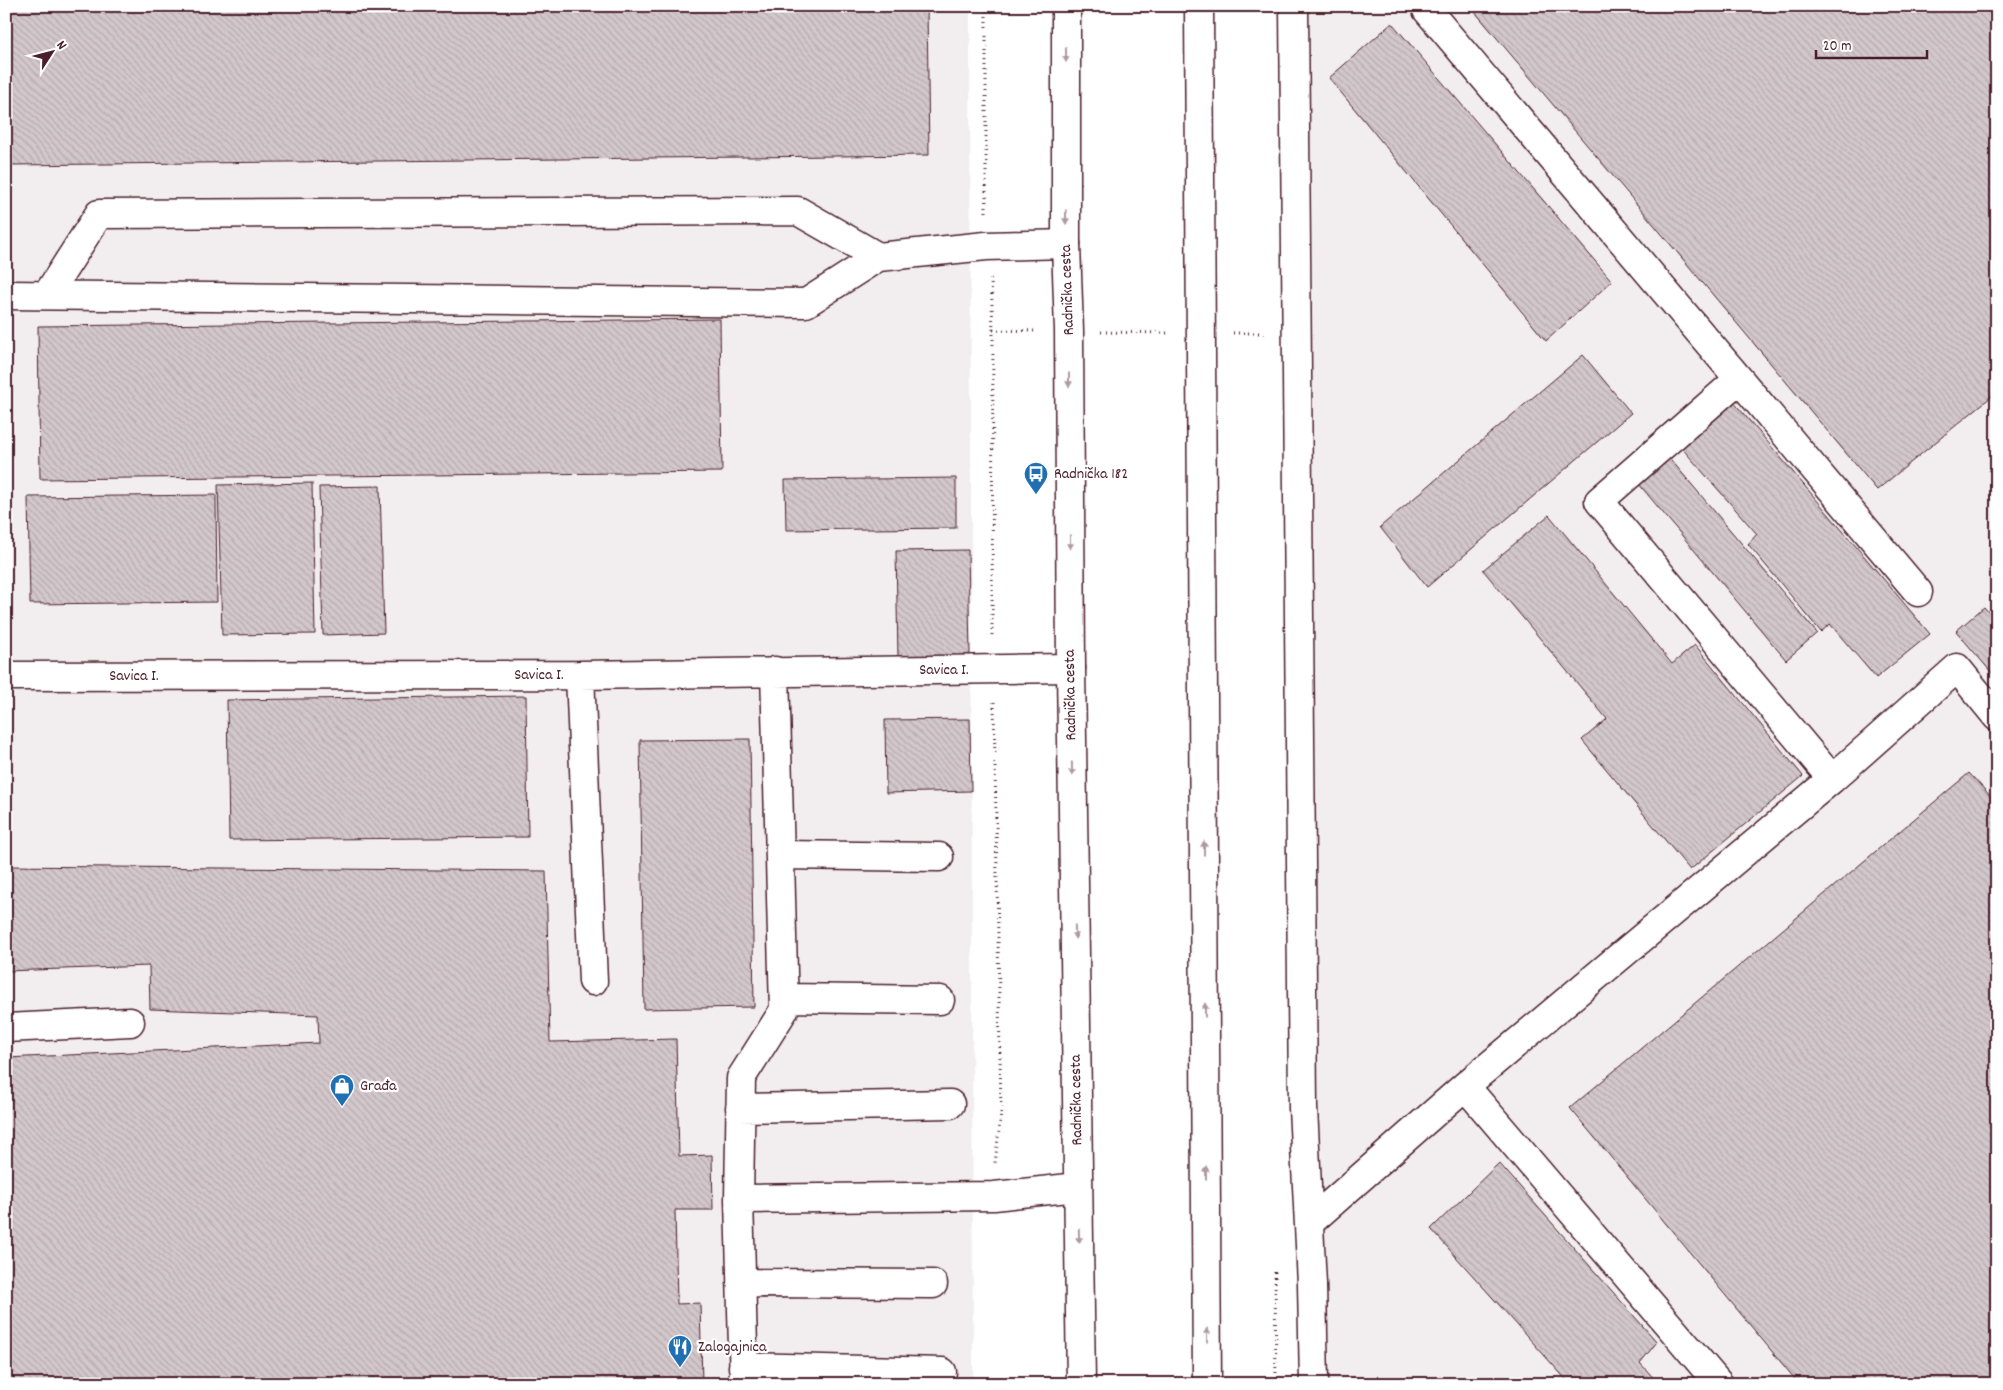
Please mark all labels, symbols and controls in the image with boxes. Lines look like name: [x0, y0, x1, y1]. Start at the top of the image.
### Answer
north arrow: [28, 28, 78, 78]
scale bar: [1816, 28, 1927, 60]
text: 20 m: [1823, 36, 1851, 58]
text: N: [51, 37, 71, 54]
one-way arrow: [1062, 47, 1070, 63]
one-way arrow: [1062, 210, 1070, 226]
street label: Radnička cesta: [1055, 244, 1081, 336]
one-way arrow: [1065, 372, 1073, 388]
bus stop icon: Radnička 182: [1023, 461, 1049, 495]
place label: Radnička 182: [1054, 463, 1128, 486]
one-way arrow: [1066, 535, 1074, 551]
street label: Radnička cesta: [1059, 649, 1083, 741]
street label: Savica I.: [919, 659, 969, 682]
street label: Savica I.: [514, 664, 564, 687]
street label: Savica I.: [109, 665, 159, 688]
one-way arrow: [1069, 761, 1077, 777]
one-way arrow: [1200, 839, 1208, 855]
one-way arrow: [1071, 924, 1079, 940]
one-way arrow: [1201, 1002, 1209, 1018]
street label: Radnička cesta: [1065, 1054, 1089, 1146]
shop icon: Građa: [329, 1073, 355, 1107]
place label: Građa: [360, 1075, 397, 1098]
one-way arrow: [1202, 1164, 1210, 1180]
one-way arrow: [1075, 1228, 1083, 1244]
one-way arrow: [1203, 1327, 1211, 1343]
restaurant icon: Zalogajnica: [667, 1334, 693, 1368]
place label: Zalogajnica: [698, 1336, 767, 1359]

